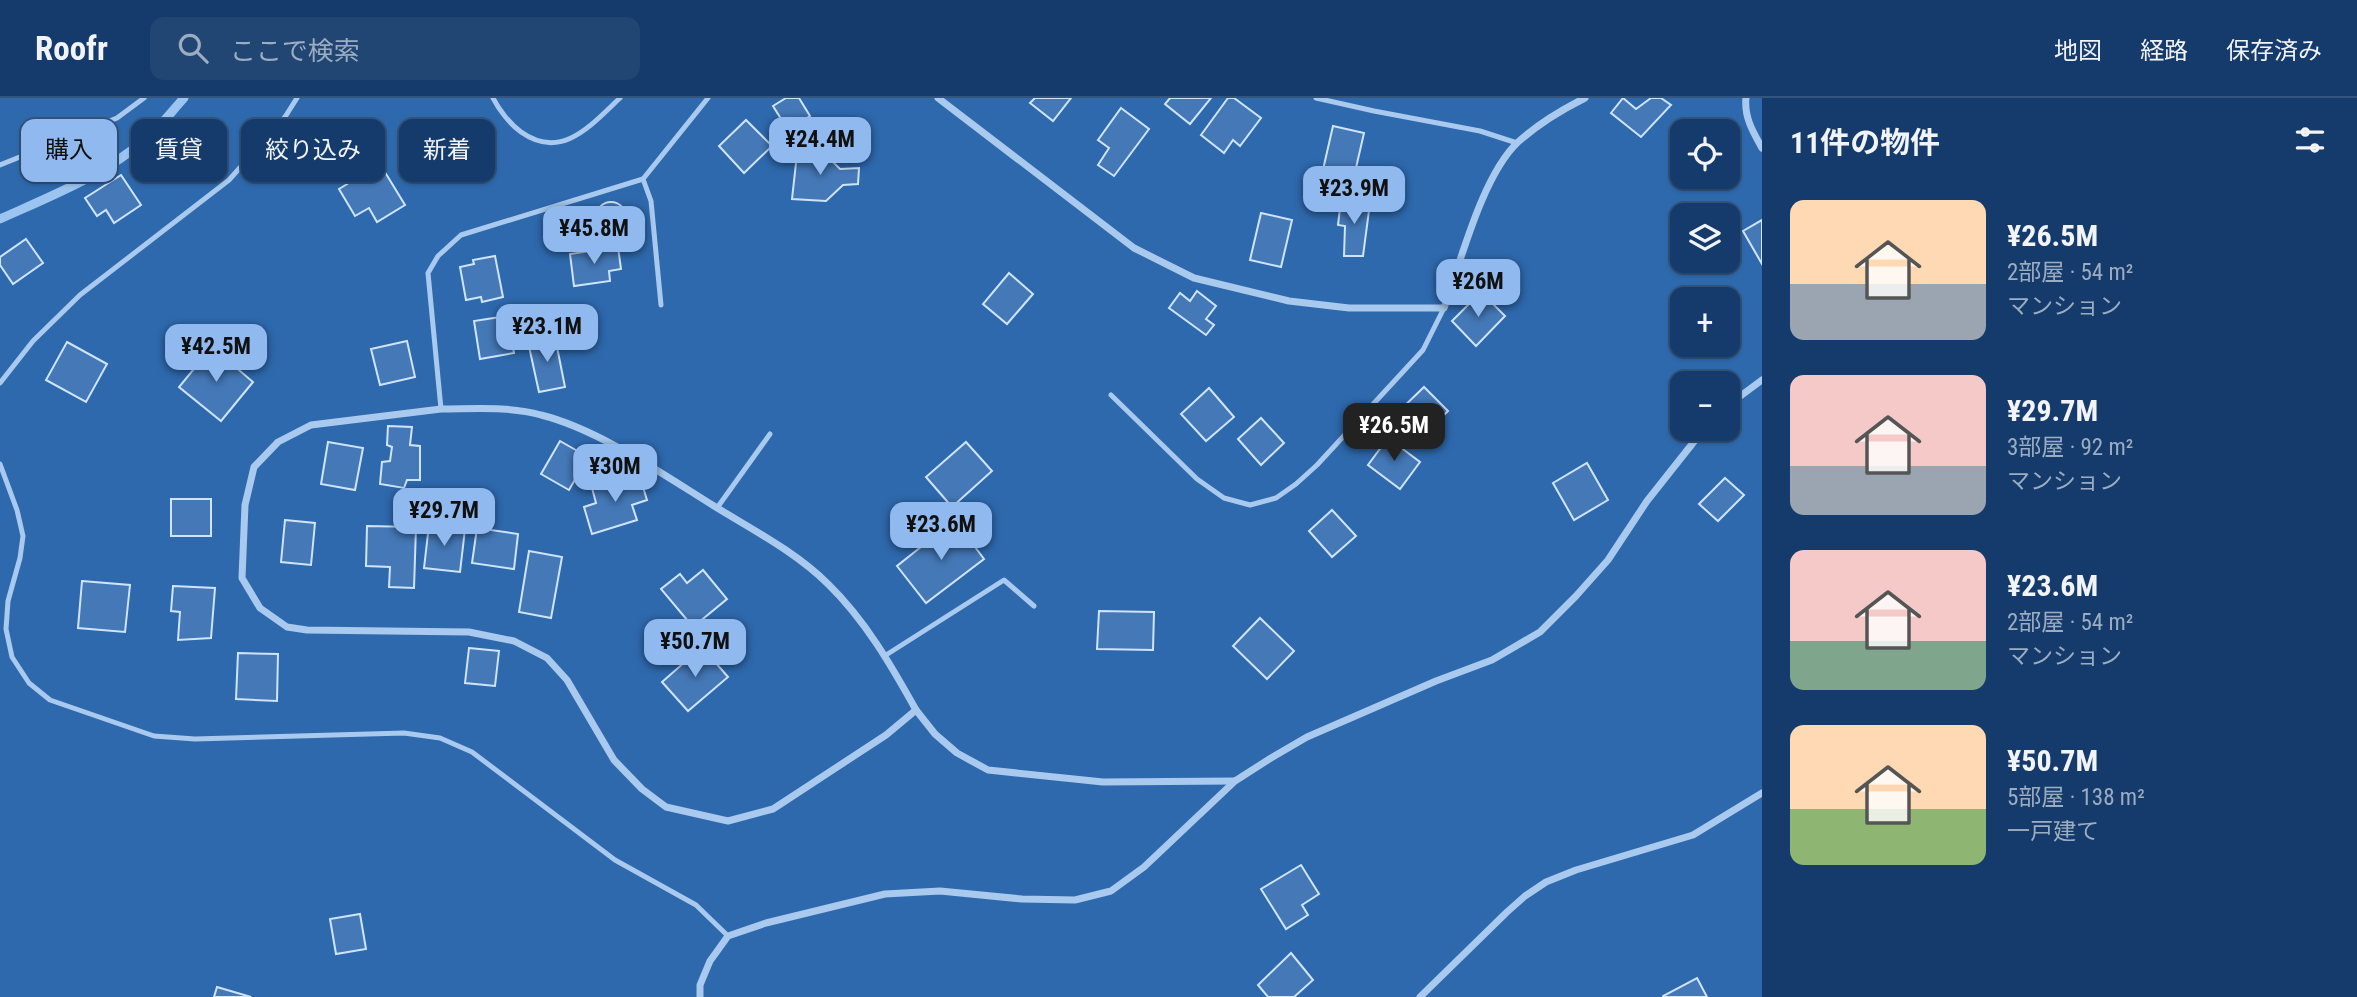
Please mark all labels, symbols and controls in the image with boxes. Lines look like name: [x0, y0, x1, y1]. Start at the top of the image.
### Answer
search box: [150, 17, 640, 80]
text: Roofr: [35, 29, 108, 68]
icon: search: [174, 29, 212, 67]
text: ここで検索: [230, 36, 360, 66]
text: 地図: [2054, 37, 2102, 65]
text: 経路: [2140, 37, 2188, 65]
text: 保存済み: [2226, 37, 2322, 65]
pin: ¥24.4M: [763, 118, 877, 177]
chip: 購入: [21, 119, 117, 182]
chip: 賃貸: [131, 119, 227, 182]
chip: 絞り込み: [241, 119, 385, 182]
chip: 新着: [399, 119, 495, 182]
map controls: [1670, 119, 1740, 441]
button: locate: [1670, 119, 1740, 189]
icon: filters: [2291, 121, 2329, 159]
text: 11件の物件: [1790, 125, 1940, 160]
text: ¥24.4M: [785, 126, 855, 153]
pin: ¥23.9M: [1297, 166, 1411, 226]
text: ¥23.9M: [1319, 175, 1389, 202]
button: layers: [1670, 203, 1740, 273]
pin: ¥45.8M: [537, 206, 651, 266]
text: ¥45.8M: [559, 215, 629, 242]
text: ¥26.5M: [2007, 218, 2098, 253]
icon: home: [1846, 228, 1930, 312]
text: 2部屋 · 54 m²: [2007, 259, 2133, 286]
pin: ¥26M: [1437, 260, 1519, 319]
text: ¥26M: [1452, 268, 1504, 295]
button: +: [1670, 287, 1740, 357]
text: マンション: [2007, 293, 2122, 320]
pin: ¥23.1M: [490, 304, 604, 364]
text: ¥23.1M: [512, 313, 582, 340]
pin: ¥42.5M: [159, 324, 273, 384]
text: ¥42.5M: [181, 333, 251, 360]
button: −: [1670, 371, 1740, 441]
text: ¥29.7M: [2007, 393, 2098, 428]
icon: home: [1846, 403, 1930, 487]
pin: ¥26.5M: [1337, 404, 1451, 463]
text: ¥26.5M: [1359, 412, 1429, 439]
text: 3部屋 · 92 m²: [2007, 434, 2133, 461]
pin: ¥30M: [574, 444, 656, 504]
text: ¥30M: [589, 453, 641, 480]
text: マンション: [2007, 468, 2122, 495]
pin: ¥29.7M: [387, 489, 501, 548]
text: ¥29.7M: [409, 497, 479, 524]
pin: ¥23.6M: [884, 503, 998, 562]
text: ¥23.6M: [906, 511, 976, 538]
text: ¥23.6M: [2007, 568, 2098, 603]
icon: home: [1846, 578, 1930, 662]
text: 2部屋 · 54 m²: [2007, 609, 2133, 636]
pin: ¥50.7M: [638, 620, 752, 679]
text: ¥50.7M: [660, 628, 730, 655]
text: マンション: [2007, 643, 2122, 670]
text: ¥50.7M: [2007, 743, 2098, 778]
icon: home: [1846, 753, 1930, 837]
text: 5部屋 · 138 m²: [2007, 784, 2145, 811]
text: 一戸建て: [2007, 818, 2099, 845]

